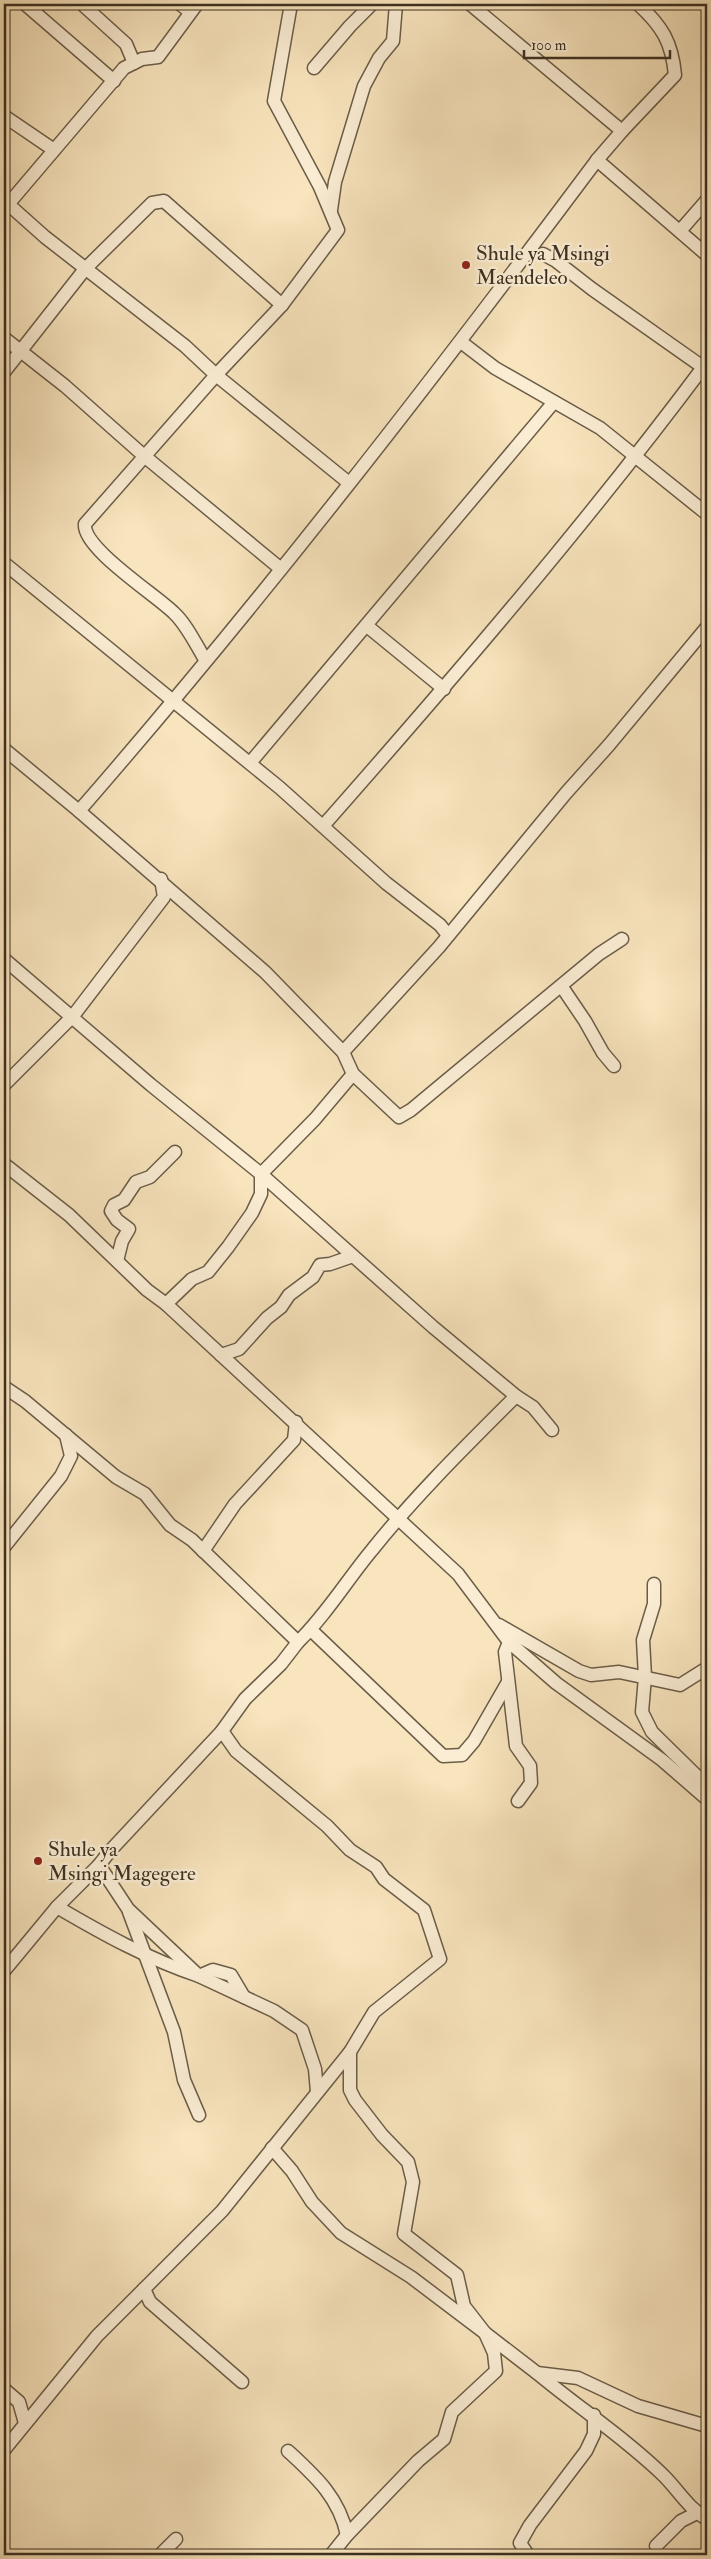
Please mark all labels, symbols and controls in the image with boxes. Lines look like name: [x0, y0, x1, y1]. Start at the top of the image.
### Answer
scale bar: [524, 28, 670, 60]
text: 100 m: [531, 36, 567, 55]
place label: Shule ya Msingi Maendeleo: [476, 240, 610, 291]
marker: Shule ya Msingi Maendeleo: [460, 259, 472, 271]
place label: Shule ya Msingi Magegere: [48, 1836, 196, 1887]
marker: Shule ya Msingi Magegere: [32, 1855, 44, 1867]

